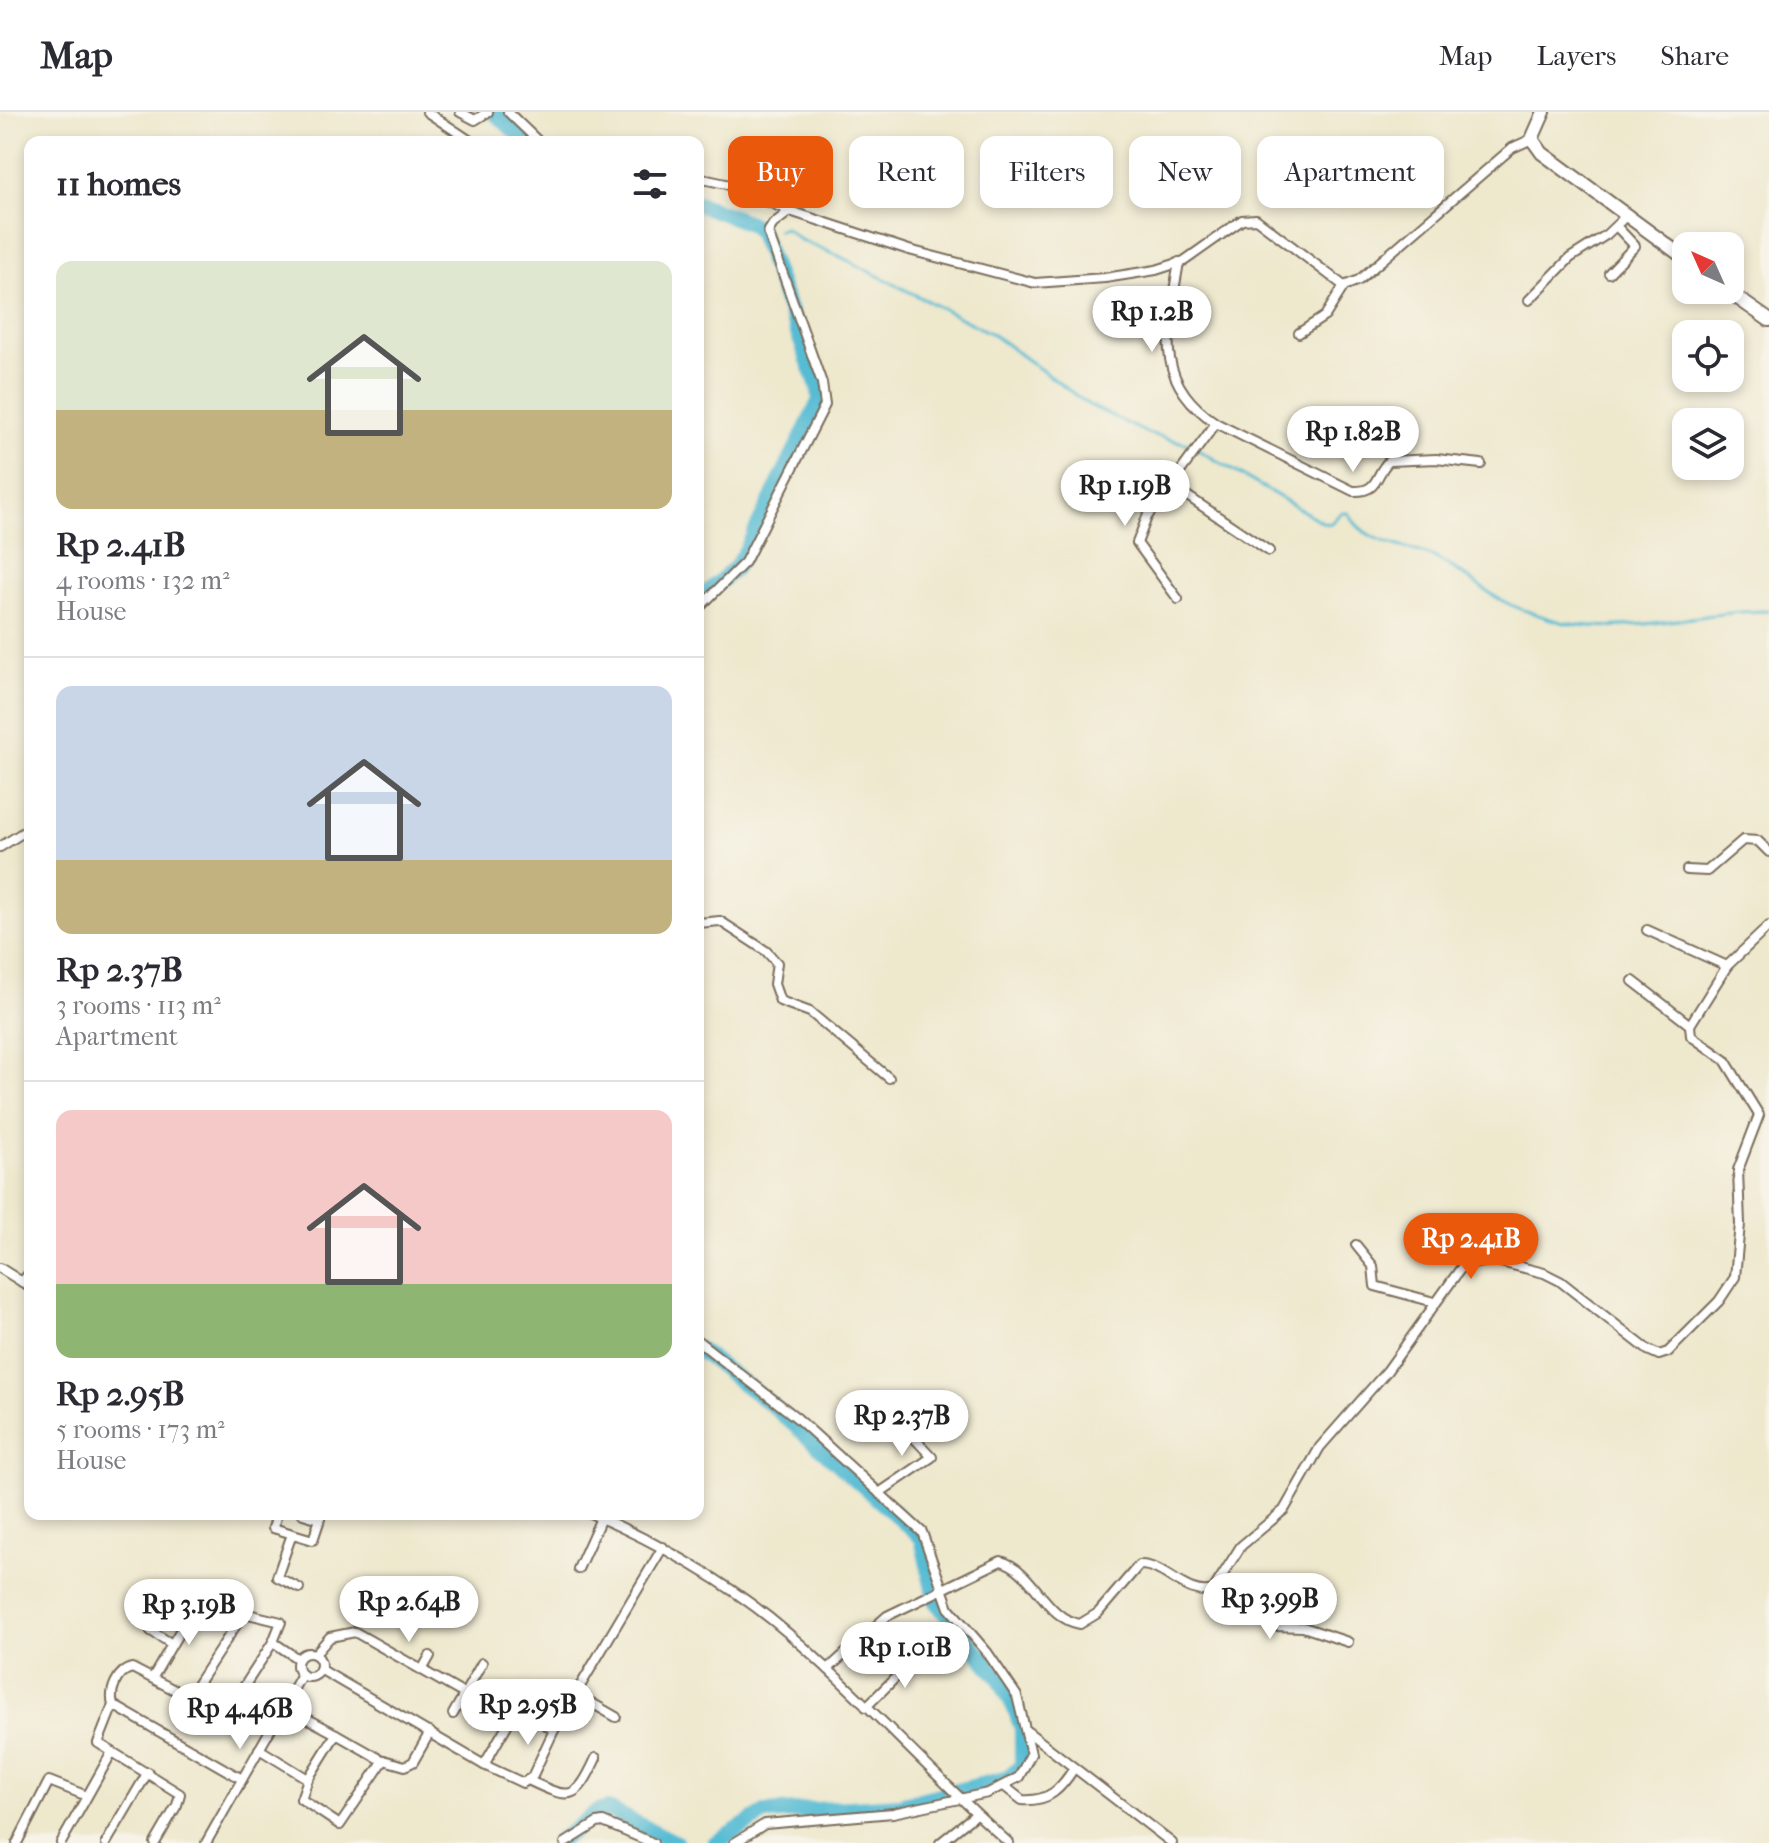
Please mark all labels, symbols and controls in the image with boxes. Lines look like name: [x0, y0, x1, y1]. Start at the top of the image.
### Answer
text: Map: [40, 33, 113, 78]
text: Map: [1439, 39, 1492, 72]
text: Layers: [1536, 39, 1616, 72]
text: Share: [1660, 39, 1729, 72]
chip: Buy: [728, 136, 833, 208]
chip: Rent: [849, 136, 964, 208]
chip: Filters: [980, 136, 1113, 208]
chip: New: [1129, 136, 1241, 208]
chip: Apartment: [1257, 136, 1444, 208]
icon: filters: [628, 162, 672, 206]
text: 11 homes: [56, 164, 181, 204]
north arrow: [1672, 232, 1744, 304]
map controls: [1672, 232, 1744, 480]
pin: Rp 1.2B: [1078, 286, 1226, 354]
text: Rp 1.2B: [1110, 296, 1194, 327]
icon: home: [292, 313, 436, 457]
button: locate: [1672, 320, 1744, 392]
pin: Rp 1.82B: [1270, 406, 1436, 474]
button: layers: [1672, 408, 1744, 480]
text: Rp 1.82B: [1305, 416, 1401, 447]
pin: Rp 1.19B: [1042, 460, 1208, 528]
text: Rp 1.19B: [1079, 470, 1171, 501]
text: Rp 2.41B: [56, 525, 186, 565]
text: 4 rooms · 132 m²: [56, 565, 230, 596]
text: House: [56, 596, 126, 627]
icon: home: [292, 738, 436, 882]
text: Rp 2.37B: [56, 950, 183, 990]
text: 3 rooms · 113 m²: [56, 990, 221, 1021]
text: Apartment: [56, 1021, 178, 1052]
icon: home: [292, 1162, 436, 1306]
pin: Rp 2.41B: [1388, 1213, 1554, 1281]
text: Rp 2.41B: [1421, 1223, 1521, 1254]
text: Rp 2.95B: [56, 1374, 185, 1414]
pin: Rp 2.37B: [819, 1390, 985, 1458]
text: Rp 2.37B: [853, 1400, 951, 1431]
text: 5 rooms · 173 m²: [56, 1414, 225, 1445]
text: House: [56, 1445, 126, 1476]
pin: Rp 3.99B: [1187, 1573, 1353, 1641]
pin: Rp 2.64B: [326, 1576, 492, 1644]
pin: Rp 3.19B: [106, 1579, 272, 1647]
text: Rp 3.99B: [1221, 1583, 1319, 1614]
text: Rp 2.64B: [357, 1586, 461, 1617]
text: Rp 3.19B: [142, 1589, 236, 1620]
pin: Rp 1.01B: [822, 1622, 988, 1690]
text: Rp 1.01B: [858, 1632, 952, 1663]
pin: Rp 2.95B: [445, 1679, 611, 1747]
pin: Rp 4.46B: [157, 1683, 323, 1751]
text: Rp 2.95B: [479, 1689, 577, 1720]
text: Rp 4.46B: [187, 1693, 293, 1724]

